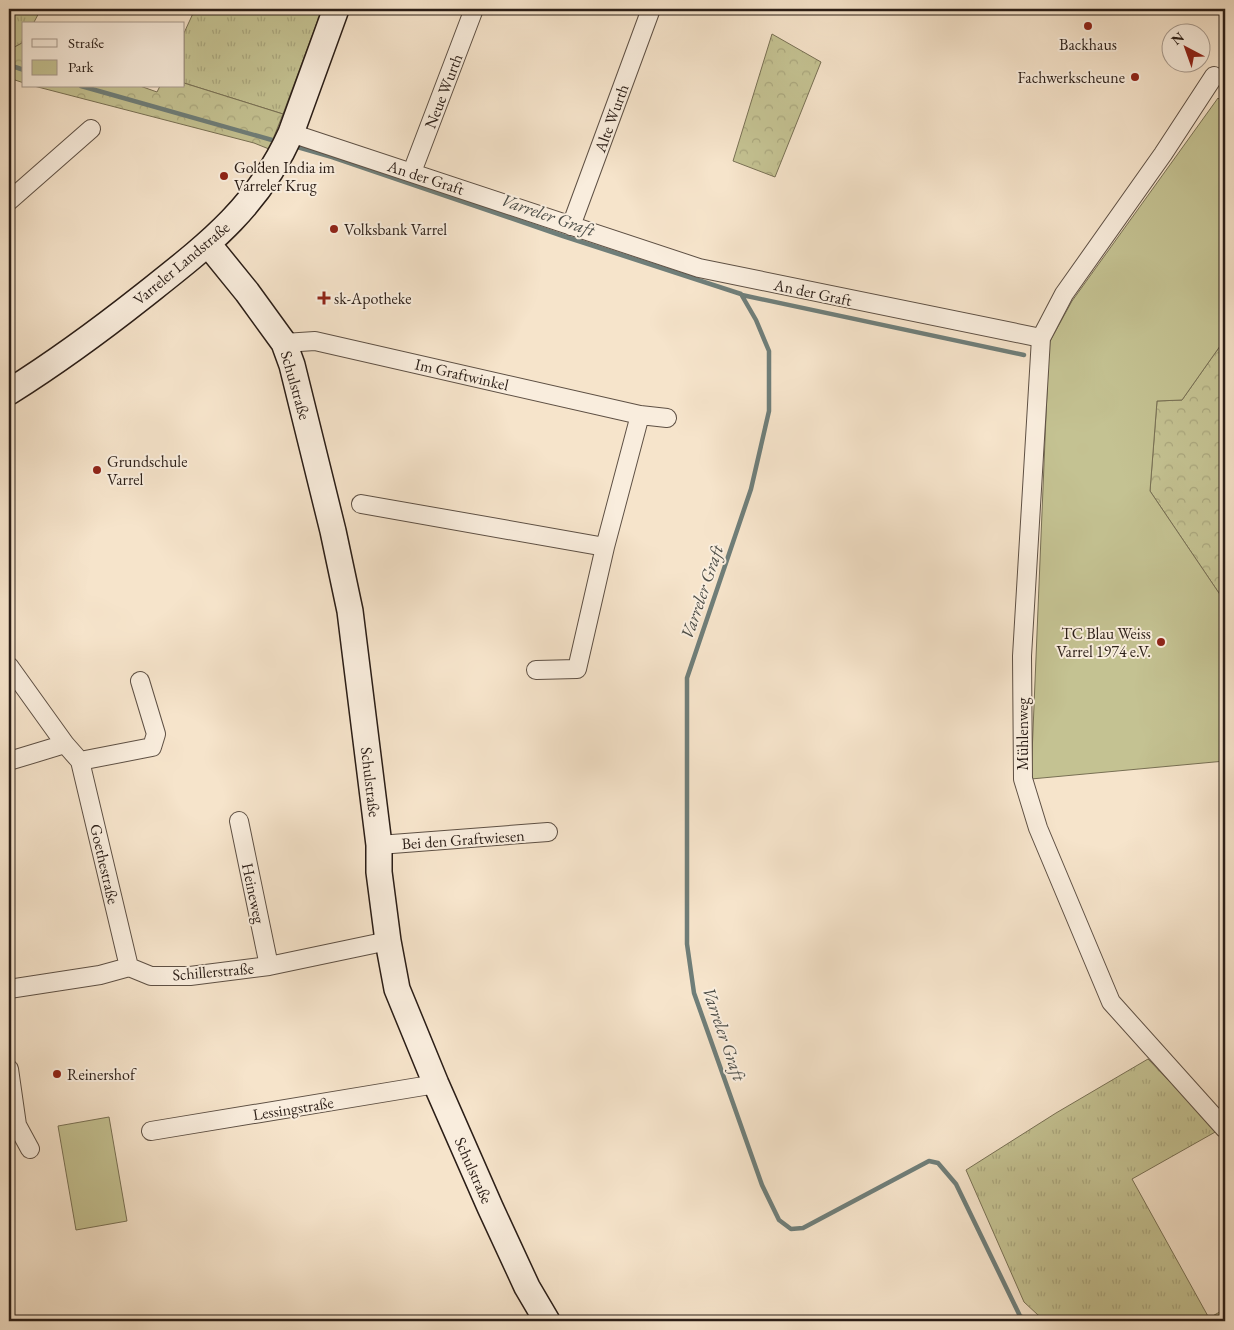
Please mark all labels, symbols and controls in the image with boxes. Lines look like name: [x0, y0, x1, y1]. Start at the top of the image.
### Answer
marker: Backhaus: [1082, 20, 1094, 32]
legend: [22, 22, 185, 88]
north arrow: [1162, 22, 1212, 72]
text: N: [1167, 27, 1188, 49]
text: Straße: [68, 33, 104, 52]
place label: Backhaus: [1059, 34, 1117, 55]
street label: Neue Wurth: [420, 51, 467, 132]
text: Park: [68, 57, 95, 76]
place label: Fachwerkscheune: [1018, 67, 1125, 88]
marker: Fachwerkscheune: [1129, 71, 1141, 83]
street label: Alte Wurth: [589, 81, 633, 156]
street label: An der Graft: [384, 155, 467, 200]
place label: Golden India im Varreler Krug: [234, 157, 336, 196]
marker: Golden India im Varreler Krug: [218, 170, 230, 182]
water label: Varreler Graft: [498, 188, 599, 242]
street label: Varreler Landstraße: [129, 217, 234, 310]
place label: Volksbank Varrel: [344, 219, 447, 240]
marker: Volksbank Varrel: [328, 223, 340, 235]
street label: An der Graft: [771, 274, 854, 311]
place label: sk-Apotheke: [334, 288, 412, 309]
marker: sk-Apotheke: [318, 292, 330, 304]
street label: Schulstraße: [276, 348, 315, 422]
street label: Im Graftwinkel: [413, 354, 511, 395]
place label: Grundschule Varrel: [107, 451, 187, 490]
marker: Grundschule Varrel: [91, 464, 103, 476]
water label: Varreler Graft: [675, 541, 729, 642]
place label: TC Blau Weiss Varrel 1974 e.V.: [1056, 623, 1151, 662]
marker: TC Blau Weiss Varrel 1974 e.V.: [1155, 636, 1167, 648]
street label: Mühlenweg: [1012, 696, 1033, 770]
street label: Schulstraße: [356, 746, 385, 818]
street label: Goethestraße: [85, 822, 124, 906]
street label: Bei den Graftwiesen: [401, 825, 526, 854]
street label: Heineweg: [237, 861, 270, 926]
street label: Schillerstraße: [171, 957, 255, 986]
water label: Varreler Graft: [697, 984, 751, 1085]
place label: Reinershof: [67, 1064, 137, 1085]
marker: Reinershof: [51, 1068, 63, 1080]
street label: Lessingstraße: [251, 1092, 335, 1125]
street label: Schulstraße: [450, 1134, 498, 1207]

